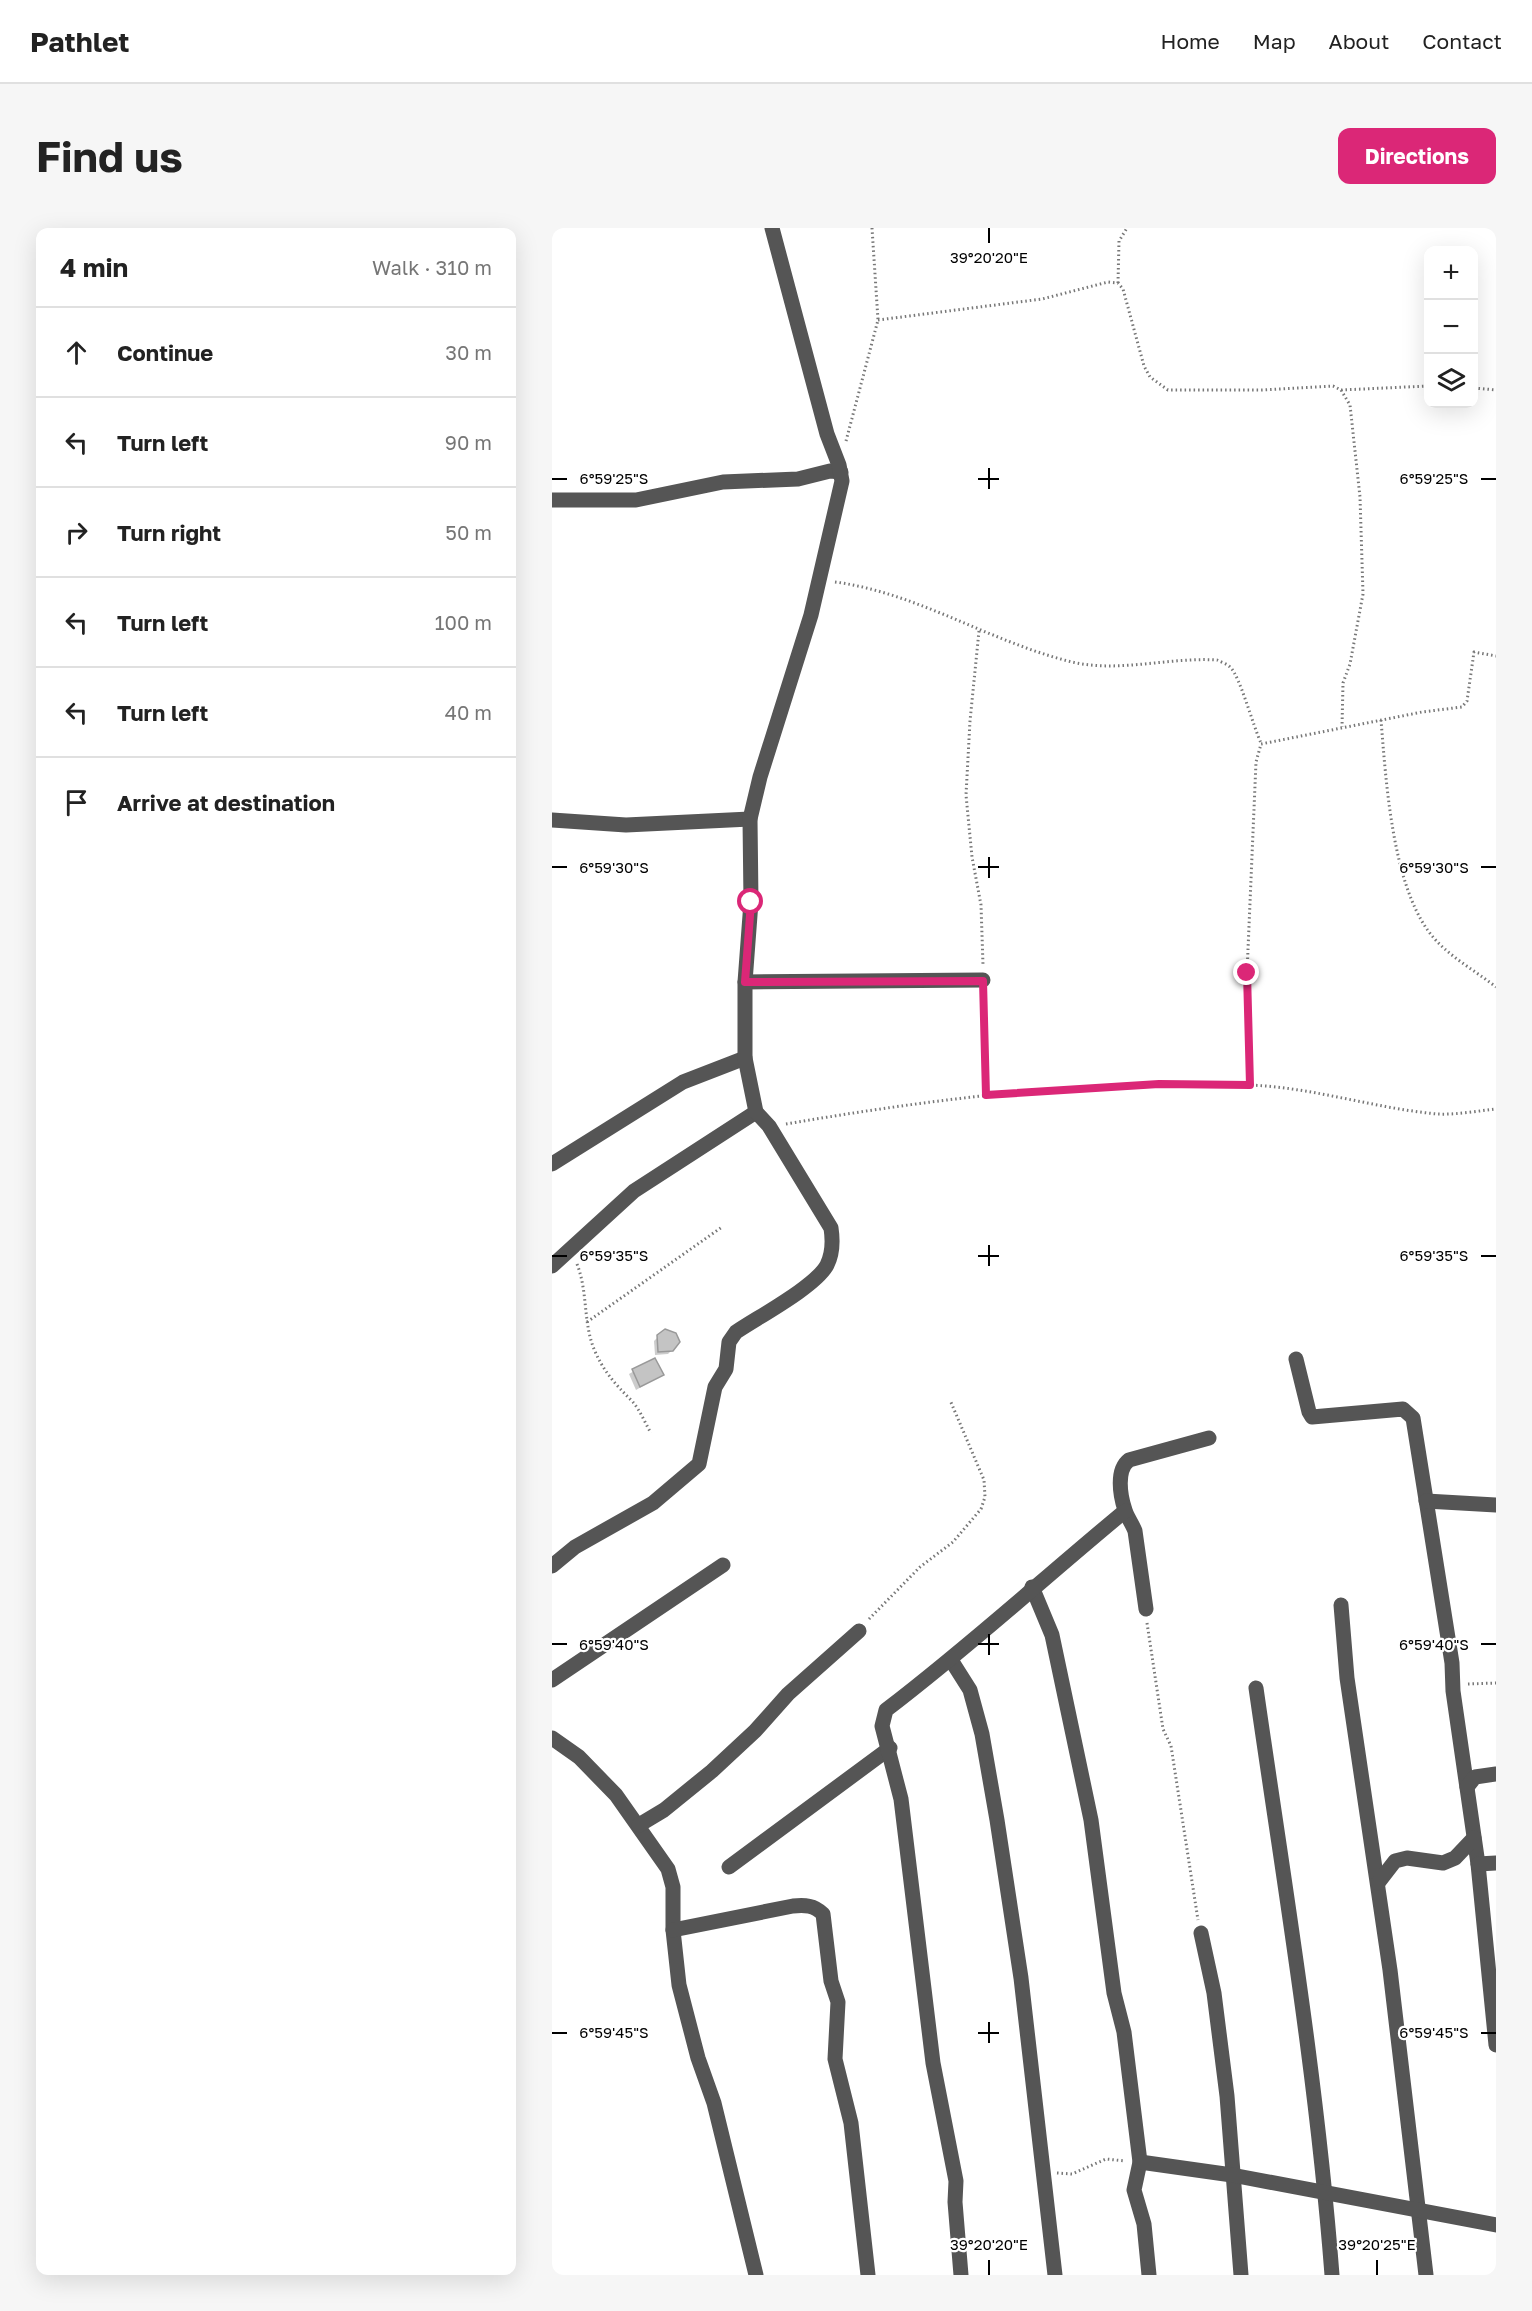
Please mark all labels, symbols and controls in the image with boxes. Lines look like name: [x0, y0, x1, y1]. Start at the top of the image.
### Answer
text: Pathlet: [30, 25, 130, 58]
text: Home: [1160, 28, 1220, 54]
text: Map: [1253, 28, 1296, 54]
text: About: [1329, 28, 1389, 54]
text: Contact: [1422, 28, 1502, 54]
button: Directions: [1338, 128, 1496, 184]
text: Find us: [36, 131, 183, 181]
map controls: [1424, 246, 1478, 408]
button: +: [1424, 246, 1478, 300]
text: 39°20'20"E: [950, 248, 1028, 266]
text: 4 min: [60, 252, 128, 283]
text: Walk · 310 m: [372, 255, 492, 279]
button: −: [1424, 300, 1478, 354]
icon: ahead: [60, 336, 93, 369]
text: Continue: [117, 339, 213, 366]
text: 30 m: [445, 340, 492, 364]
button: layers: [1424, 354, 1478, 408]
icon: left: [60, 426, 93, 459]
text: Turn left: [117, 429, 208, 456]
text: 90 m: [445, 430, 492, 454]
text: 6°59'25"S: [580, 469, 648, 487]
text: 6°59'25"S: [1400, 469, 1468, 487]
icon: right: [60, 516, 93, 549]
text: Turn right: [117, 519, 221, 546]
text: 50 m: [445, 520, 492, 544]
icon: left: [60, 606, 93, 639]
text: Turn left: [117, 609, 208, 636]
text: 100 m: [435, 610, 492, 634]
icon: left: [60, 696, 93, 729]
text: Turn left: [117, 699, 208, 726]
text: 40 m: [445, 700, 492, 724]
icon: arrive: [60, 786, 93, 819]
text: Arrive at destination: [117, 789, 335, 816]
text: 6°59'30"S: [579, 858, 649, 876]
text: 6°59'30"S: [1399, 858, 1469, 876]
route start: [737, 888, 763, 914]
route end: [1233, 959, 1259, 985]
text: 6°59'35"S: [580, 1246, 648, 1264]
text: 6°59'35"S: [1400, 1246, 1468, 1264]
text: 6°59'40"S: [579, 1635, 649, 1653]
text: 6°59'40"S: [1399, 1635, 1469, 1653]
text: 6°59'45"S: [579, 2023, 649, 2041]
text: 6°59'45"S: [1399, 2023, 1469, 2041]
text: 39°20'20"E: [950, 2235, 1028, 2253]
text: 39°20'25"E: [1338, 2235, 1416, 2253]

